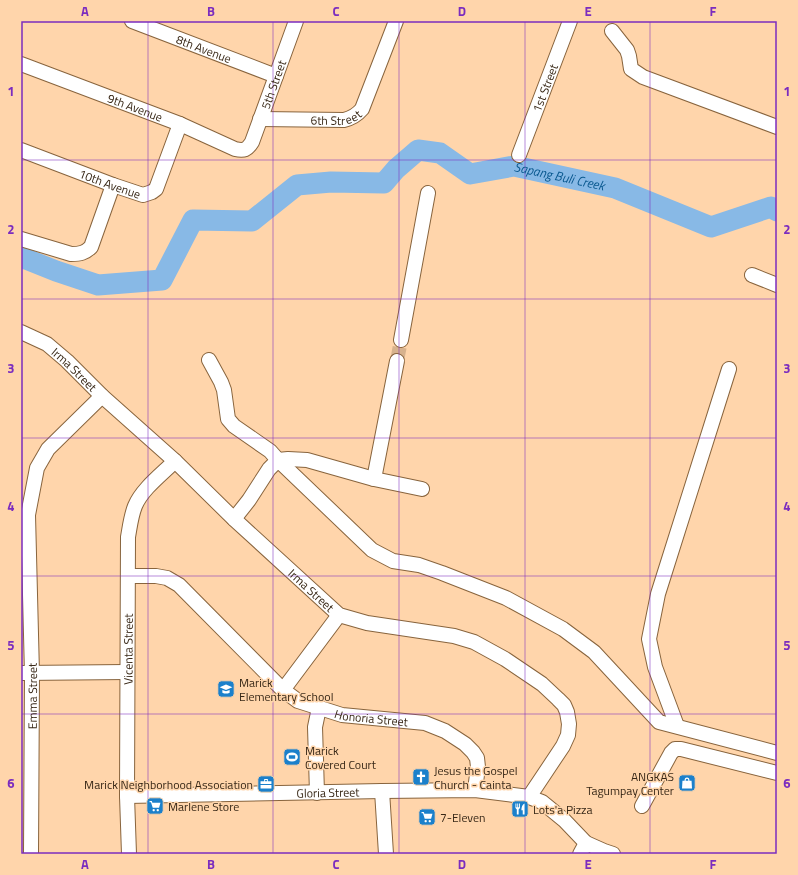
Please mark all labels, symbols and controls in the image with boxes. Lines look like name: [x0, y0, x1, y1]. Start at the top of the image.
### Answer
text: A: [81, 1, 89, 21]
text: B: [207, 1, 215, 21]
text: C: [332, 1, 340, 21]
text: D: [458, 1, 466, 21]
text: E: [584, 1, 592, 21]
text: F: [710, 1, 717, 21]
street label: 8th Avenue: [174, 29, 234, 68]
street label: 5th Street: [255, 56, 291, 112]
street label: 1st Street: [527, 60, 563, 115]
text: 1: [7, 81, 15, 101]
text: 1: [783, 81, 791, 101]
street label: 9th Avenue: [105, 88, 165, 126]
street label: 6th Street: [310, 104, 366, 130]
water label: Sapang Buli Creek: [512, 156, 609, 196]
street label: 10th Avenue: [76, 163, 143, 203]
text: 2: [7, 219, 15, 239]
text: 2: [783, 219, 791, 239]
street label: Irma Street: [48, 343, 102, 396]
text: 3: [7, 358, 15, 378]
text: 3: [783, 358, 791, 378]
text: 4: [7, 496, 15, 516]
text: 4: [783, 496, 791, 516]
street label: Irma Street: [284, 564, 340, 617]
street label: Vicenta Street: [118, 613, 137, 685]
text: 5: [7, 635, 15, 655]
text: 5: [783, 635, 791, 655]
street label: Emma Street: [22, 662, 42, 729]
place label: Marick Elementary School: [239, 673, 333, 706]
school or university icon: Marick Elementary School: [216, 679, 236, 699]
street label: Honoria Street: [332, 704, 410, 731]
place label: Marick Covered Court: [305, 741, 377, 774]
sports icon: Marick Covered Court: [282, 747, 302, 767]
place label: Jesus the Gospel Church - Cainta: [434, 761, 517, 794]
church icon: Jesus the Gospel Church - Cainta: [411, 767, 431, 787]
place label: ANGKAS Tagumpay Center: [586, 767, 674, 800]
text: 6: [7, 773, 15, 793]
shop icon: ANGKAS Tagumpay Center: [677, 773, 697, 793]
text: 6: [783, 773, 791, 793]
office icon: Marick Neighborhood Association: [256, 774, 276, 794]
place label: Marick Neighborhood Association: [84, 775, 253, 794]
street label: Gloria Street: [296, 782, 360, 802]
supermarket icon: Marlene Store: [145, 796, 165, 816]
place label: Marlene Store: [168, 797, 239, 816]
restaurant icon: Lots'a Pizza: [510, 799, 530, 819]
place label: Lots'a Pizza: [533, 800, 593, 819]
supermarket icon: 7-Eleven: [417, 807, 437, 827]
place label: 7-Eleven: [440, 808, 486, 827]
text: A: [81, 854, 89, 874]
text: B: [207, 854, 215, 874]
text: C: [332, 854, 340, 874]
text: D: [458, 854, 466, 874]
text: E: [584, 854, 592, 874]
text: F: [710, 854, 717, 874]

